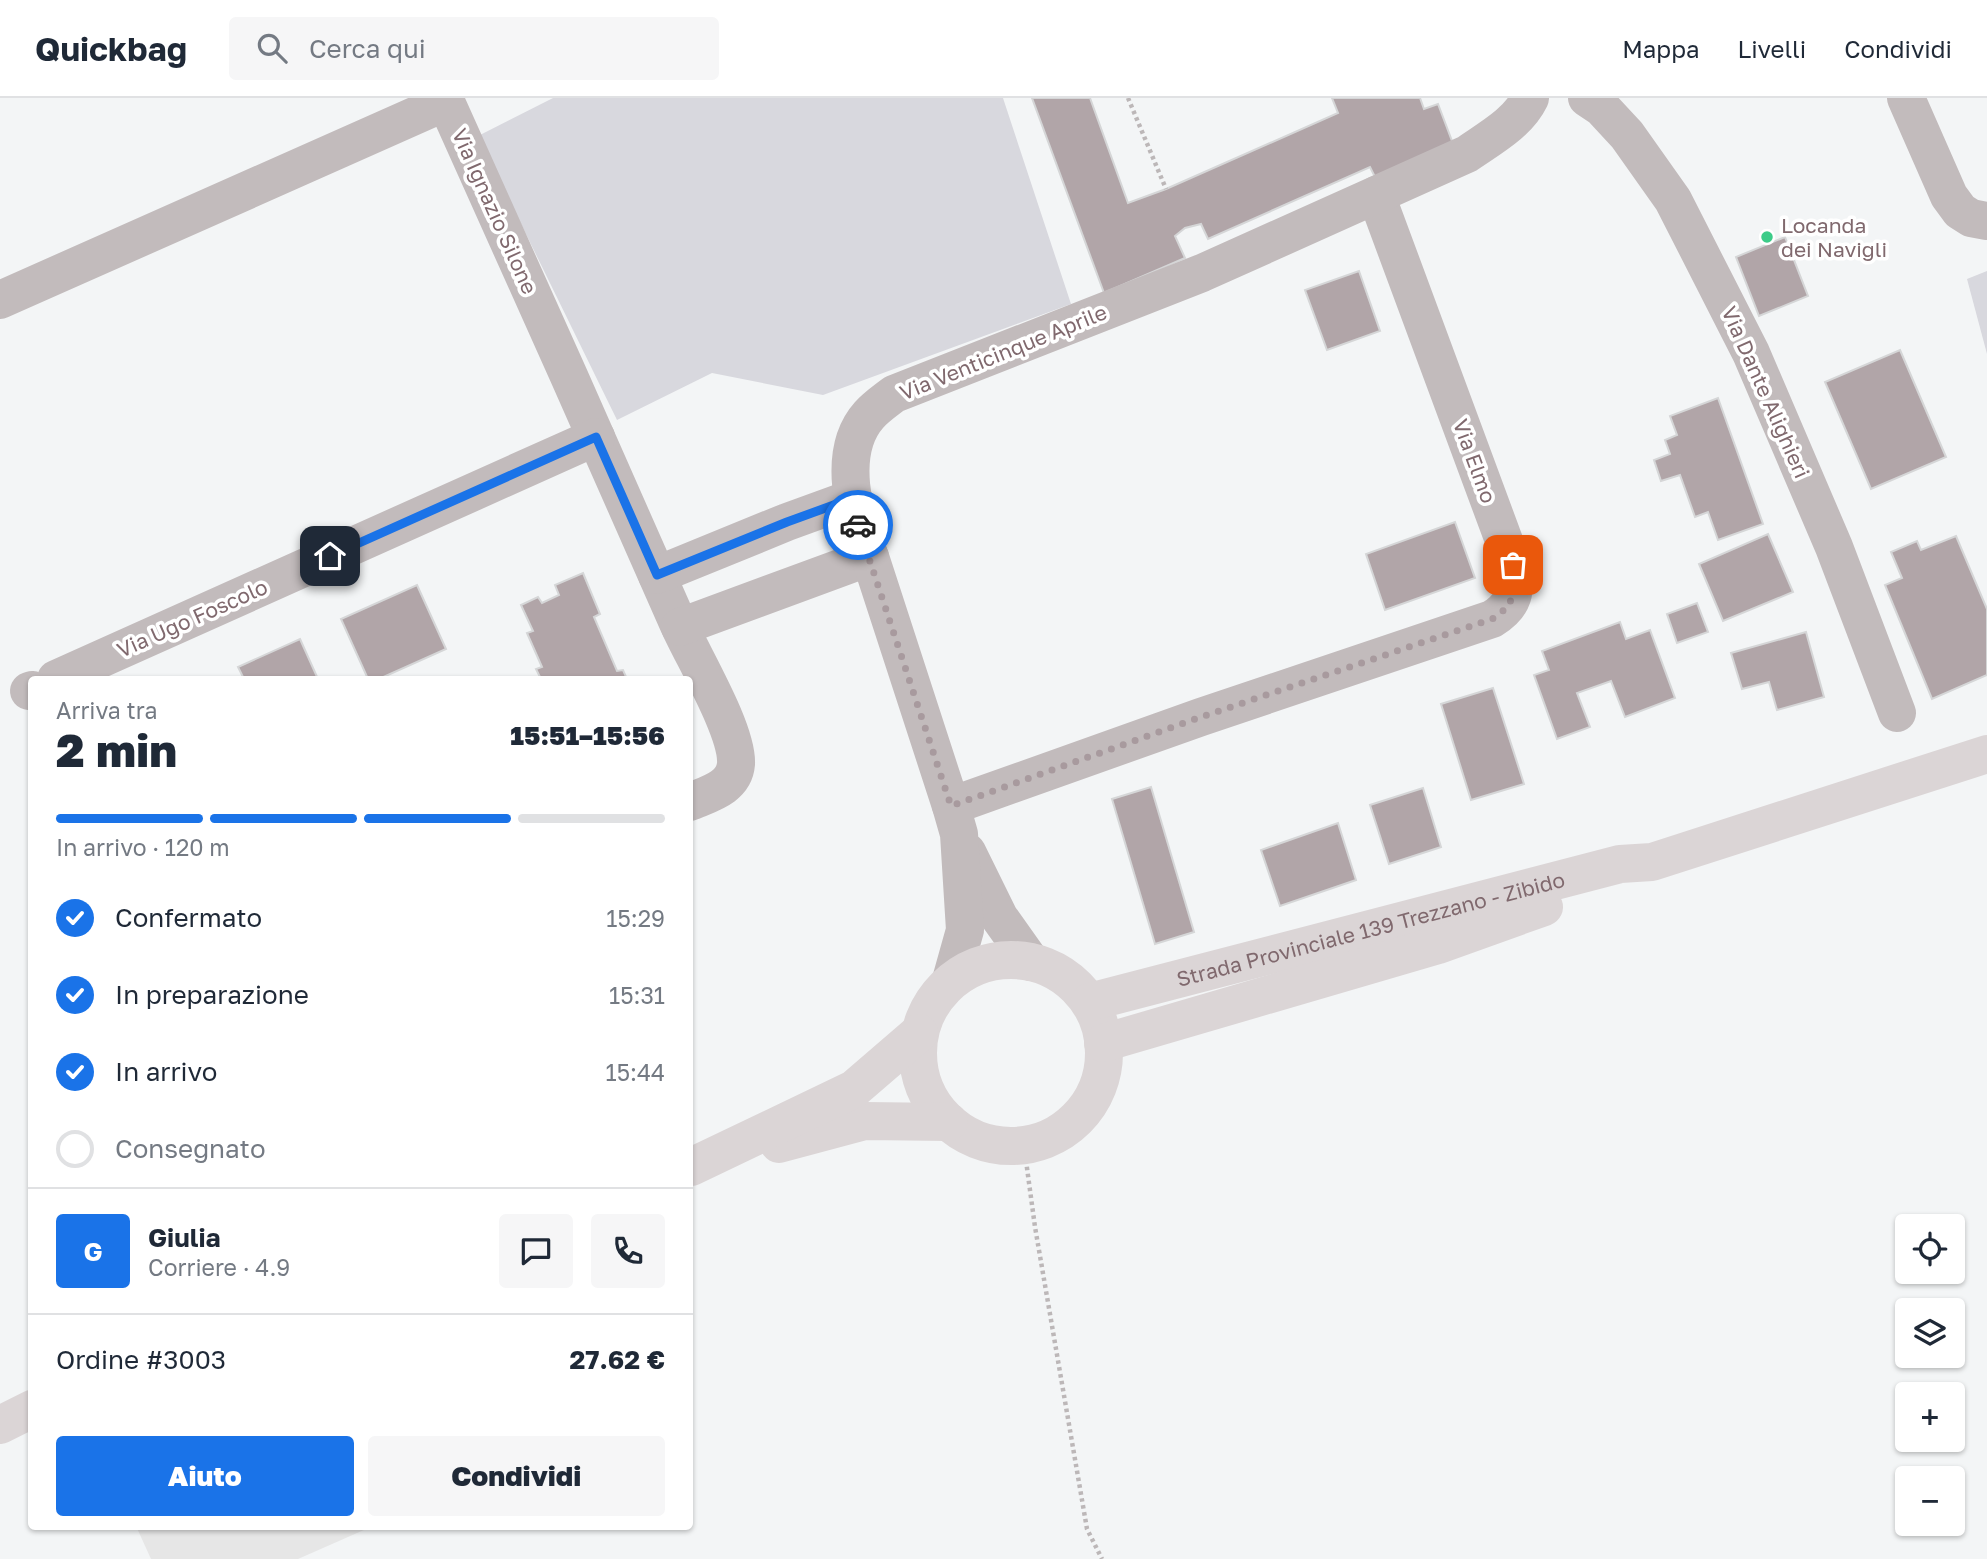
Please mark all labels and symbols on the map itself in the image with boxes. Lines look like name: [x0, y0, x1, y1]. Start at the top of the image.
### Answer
street label: Via Ignazio Silone: [447, 124, 543, 298]
place label: Locanda dei Navigli: [1781, 212, 1887, 262]
marker: Locanda dei Navigli: [1759, 229, 1775, 245]
street label: Via Venticinque Aprile: [896, 299, 1110, 405]
street label: Via Dante Alighieri: [1716, 302, 1816, 482]
street label: Via Elmo: [1448, 415, 1502, 507]
courier: [823, 490, 893, 560]
pin: [300, 526, 360, 586]
pin: [1483, 535, 1543, 595]
street label: Via Ugo Foscolo: [113, 573, 271, 663]
street label: Strada Provinciale 139 Trezzano - Zibido: [1174, 866, 1568, 992]

